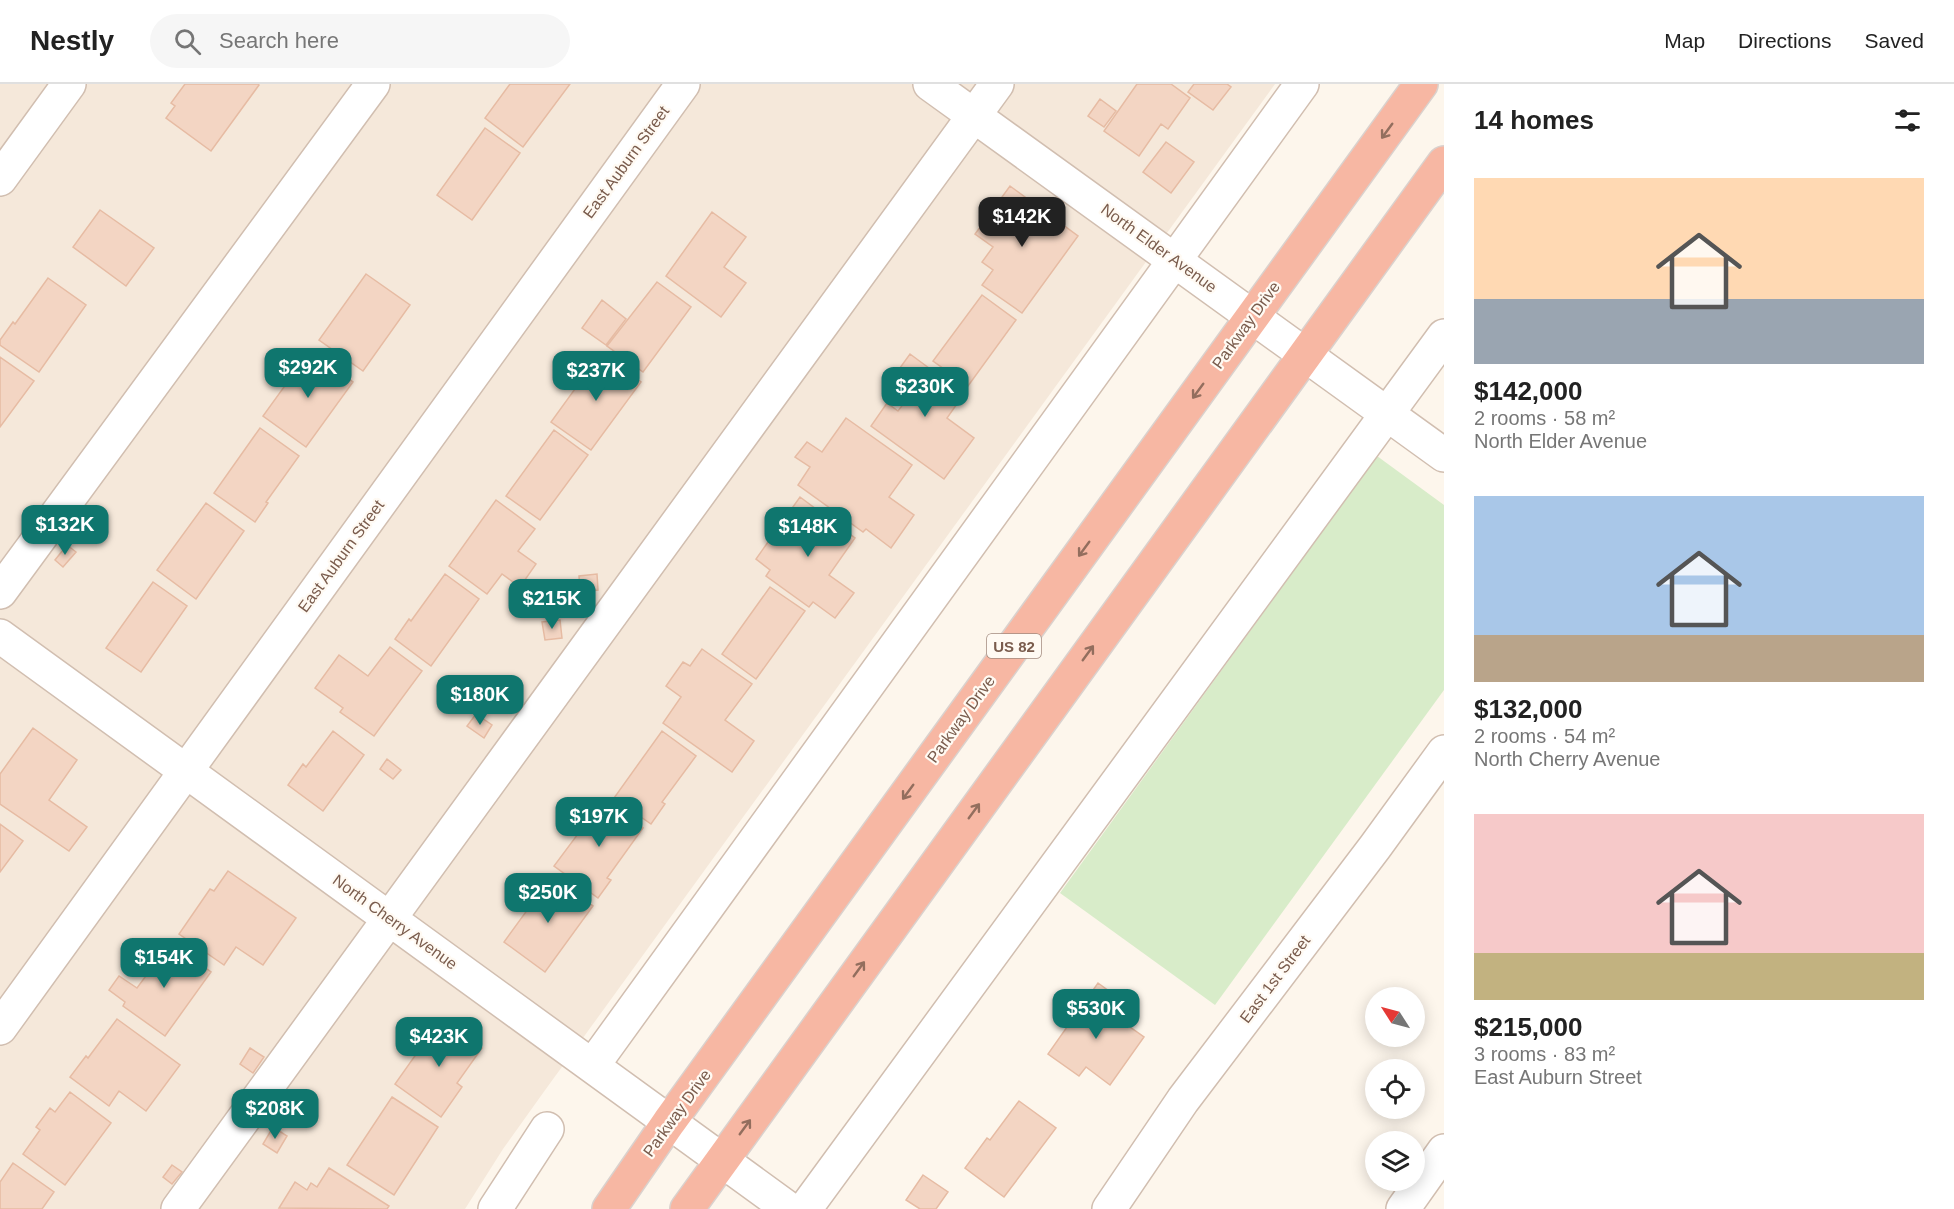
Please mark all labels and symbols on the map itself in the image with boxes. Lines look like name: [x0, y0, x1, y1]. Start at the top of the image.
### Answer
street label: East Auburn Street: [580, 102, 673, 221]
one-way arrow: [1381, 123, 1393, 139]
pin: $142K: [980, 197, 1064, 248]
street label: North Elder Avenue: [1098, 200, 1220, 296]
street label: Parkway Drive: [1209, 278, 1283, 372]
pin: $292K: [266, 348, 350, 399]
pin: $237K: [554, 351, 638, 402]
pin: $230K: [883, 367, 967, 418]
one-way arrow: [1192, 383, 1205, 399]
street label: East Auburn Street: [295, 496, 388, 615]
pin: $132K: [23, 505, 107, 556]
pin: $148K: [766, 507, 850, 558]
one-way arrow: [1078, 541, 1090, 557]
pin: $215K: [510, 579, 594, 630]
road number: US 82: [987, 634, 1041, 658]
one-way arrow: [1082, 646, 1095, 662]
street label: Parkway Drive: [924, 672, 998, 766]
pin: $180K: [438, 675, 522, 726]
one-way arrow: [902, 784, 914, 800]
pin: $197K: [557, 797, 641, 848]
one-way arrow: [968, 804, 980, 820]
street label: North Cherry Avenue: [330, 871, 460, 973]
pin: $250K: [506, 873, 590, 924]
street label: East 1st Street: [1237, 932, 1314, 1026]
pin: $154K: [122, 938, 206, 989]
one-way arrow: [853, 962, 866, 978]
north arrow: [1365, 987, 1425, 1047]
pin: $530K: [1054, 989, 1138, 1040]
pin: $423K: [397, 1017, 481, 1068]
street label: Parkway Drive: [640, 1066, 714, 1160]
pin: $208K: [233, 1089, 317, 1140]
one-way arrow: [739, 1119, 751, 1135]

